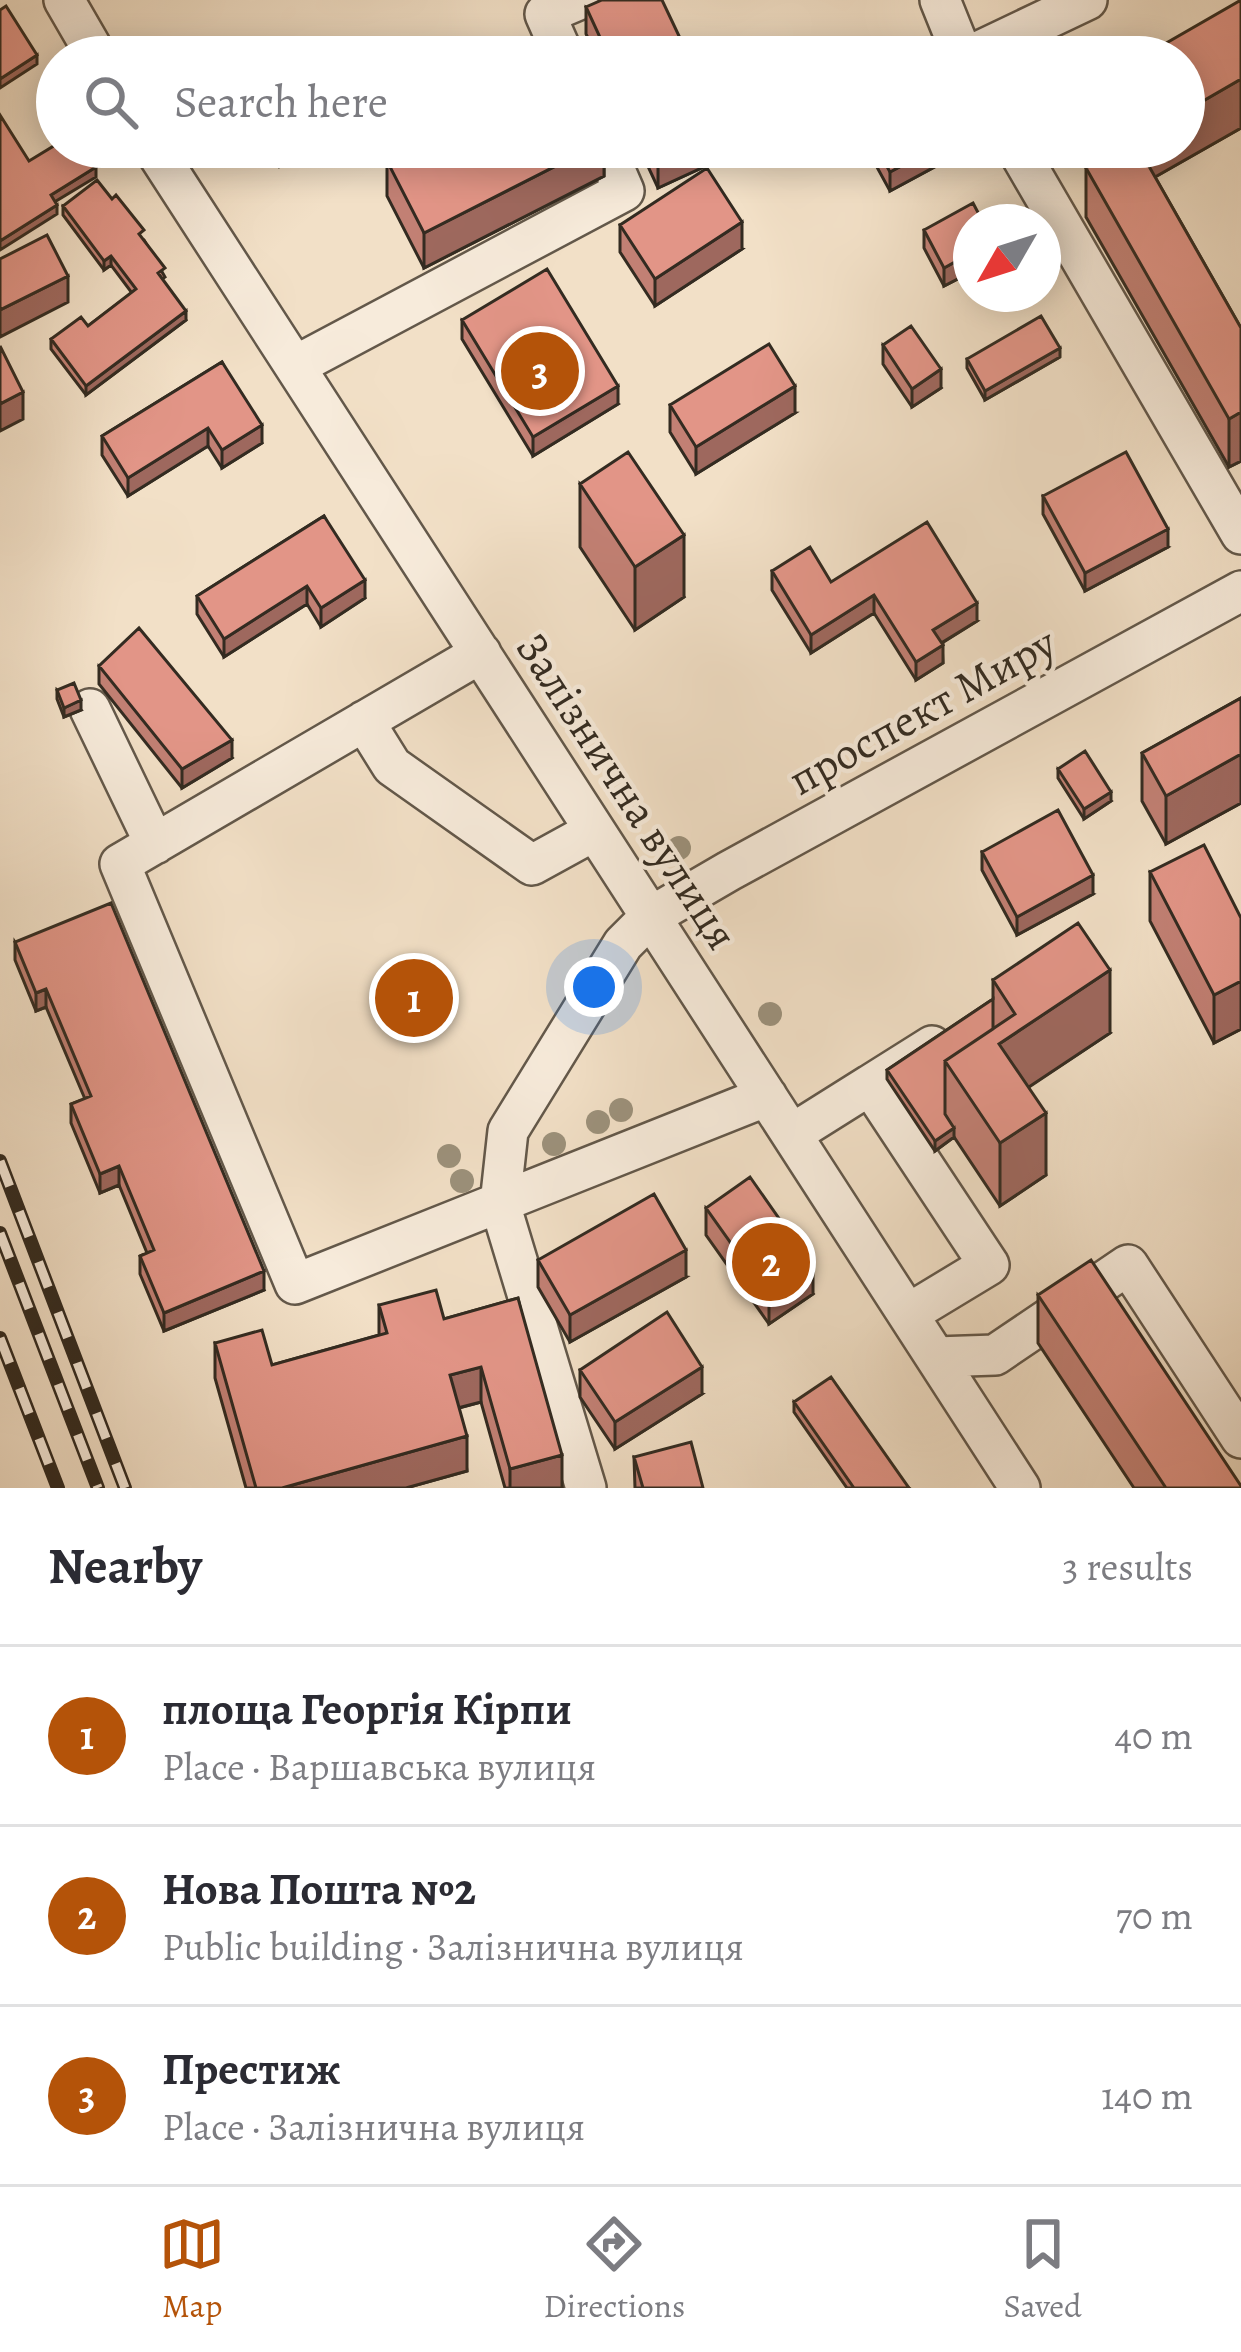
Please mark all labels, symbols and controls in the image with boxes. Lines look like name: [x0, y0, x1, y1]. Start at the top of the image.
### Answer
search box: [36, 36, 1205, 168]
icon: search: [78, 69, 144, 135]
text: Search here: [174, 71, 388, 133]
north arrow: [953, 204, 1061, 312]
pin: 3: [501, 326, 579, 416]
street label: проспект Миру: [777, 612, 1068, 810]
street label: Залізнична вулиця: [501, 621, 753, 961]
pin: 1: [375, 953, 453, 1043]
your location: [564, 957, 624, 1017]
pin: 2: [732, 1217, 810, 1307]
text: Nearby: [48, 1531, 202, 1601]
text: 3 results: [1062, 1540, 1193, 1593]
text: площа Георгія Кірпи: [162, 1678, 572, 1740]
text: 1: [80, 1709, 94, 1762]
text: 40 m: [1114, 1709, 1193, 1762]
text: Place · Варшавська вулиця: [162, 1740, 596, 1793]
text: Нова Пошта №2: [162, 1858, 476, 1920]
text: 2: [78, 1889, 96, 1942]
text: 70 m: [1116, 1889, 1193, 1942]
text: Public building · Залізнична вулиця: [162, 1920, 744, 1973]
text: Престиж: [162, 2038, 341, 2100]
text: 3: [79, 2069, 95, 2122]
text: 140 m: [1101, 2069, 1193, 2122]
text: Place · Залізнична вулиця: [162, 2100, 585, 2153]
tab: Map: [159, 2211, 225, 2328]
tab: Directions: [544, 2211, 685, 2328]
tab: Saved: [1004, 2211, 1082, 2328]

